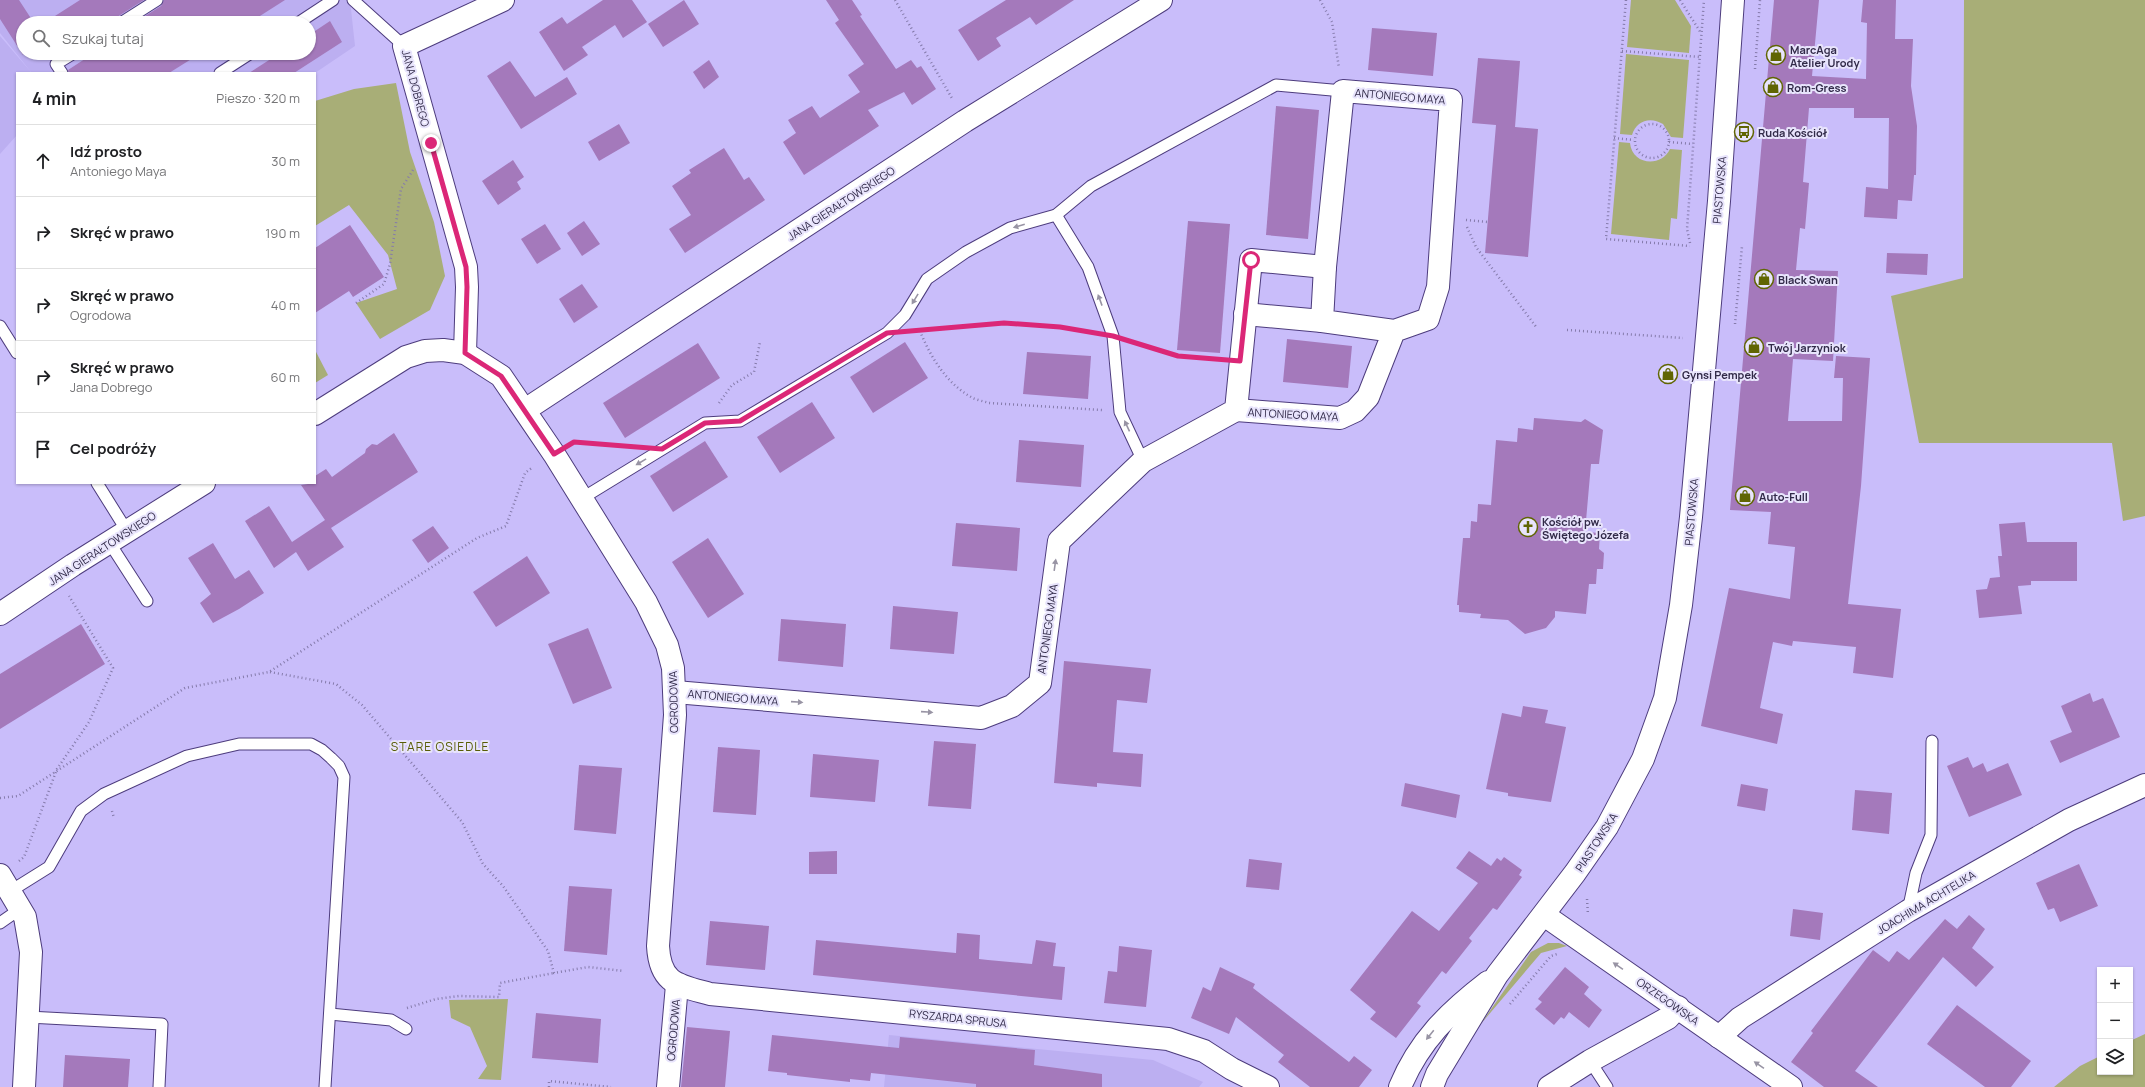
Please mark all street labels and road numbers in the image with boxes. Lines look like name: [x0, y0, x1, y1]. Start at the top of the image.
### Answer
street label: JANA DOBREGO: [399, 48, 434, 128]
street label: ANTONIEGO MAYA: [1354, 85, 1446, 107]
street label: PIASTOWSKA: [1709, 156, 1729, 224]
street label: JANA GIERAŁTOWSKIEGO: [784, 163, 898, 243]
street label: ANTONIEGO MAYA: [1247, 404, 1339, 424]
street label: PIASTOWSKA: [1681, 478, 1701, 546]
street label: JANA GIERAŁTOWSKIEGO: [45, 508, 159, 588]
street label: ANTONIEGO MAYA: [1033, 583, 1061, 675]
street label: OGRODOWA: [665, 671, 681, 733]
street label: ANTONIEGO MAYA: [687, 686, 779, 708]
street label: PIASTOWSKA: [1571, 810, 1621, 874]
street label: JOACHIMA ACHTELIKA: [1874, 867, 1978, 937]
street label: ORZEGOWSKA: [1634, 974, 1702, 1028]
street label: OGRODOWA: [663, 998, 683, 1062]
street label: RYSZARDA SPRUSA: [909, 1005, 1007, 1031]

